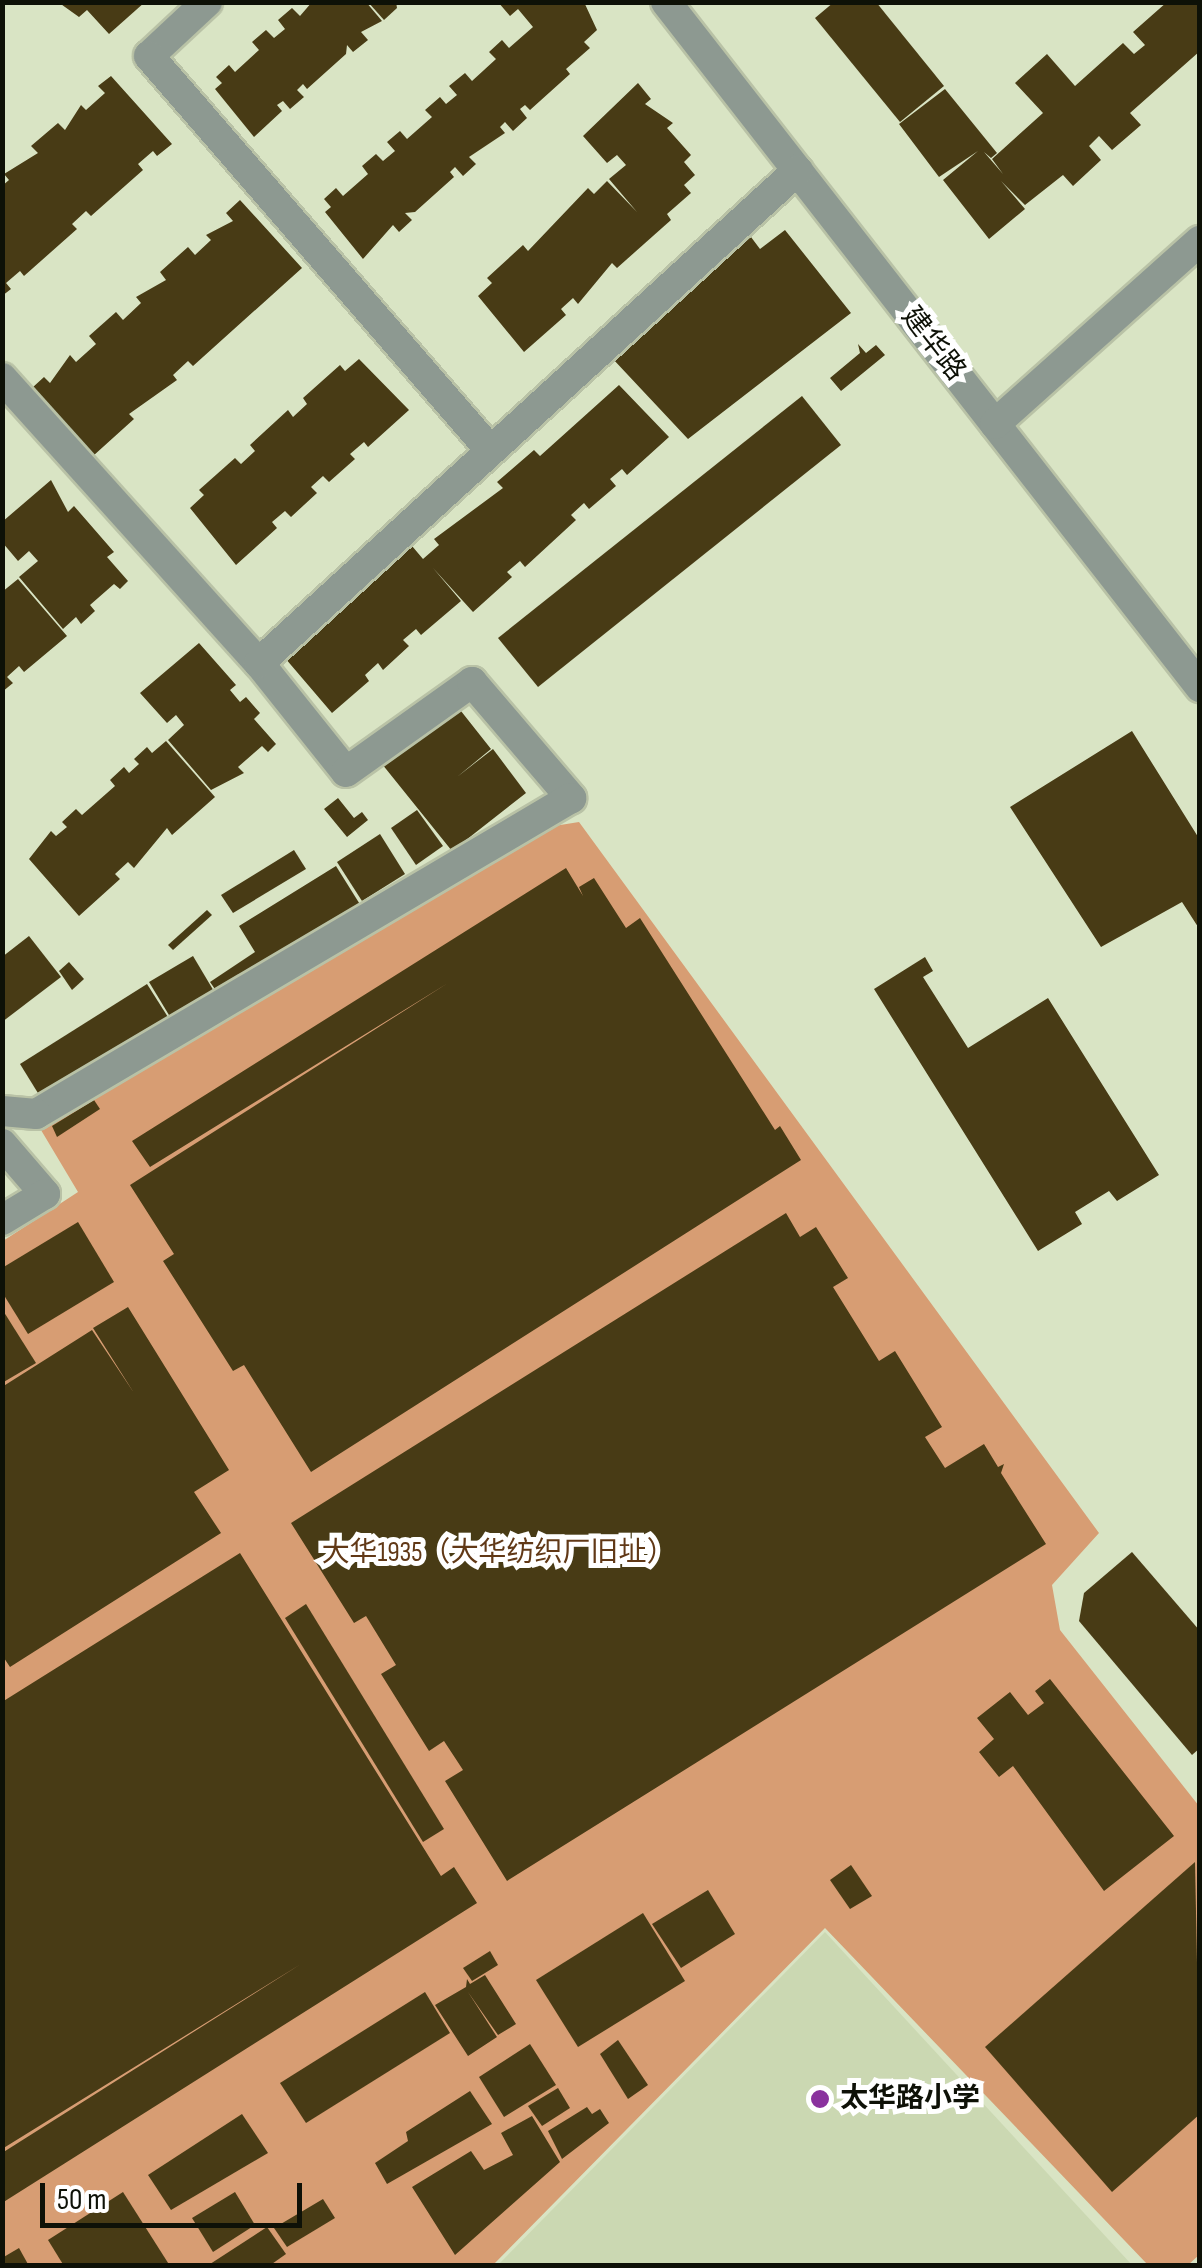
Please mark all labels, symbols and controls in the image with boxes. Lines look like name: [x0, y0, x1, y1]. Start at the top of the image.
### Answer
street label: 建华路: [894, 301, 972, 387]
park label: 大华1935（大华纺织厂旧址）: [321, 1536, 675, 1570]
place label: 太华路小学: [840, 2082, 980, 2116]
marker: 太华路小学: [809, 2088, 831, 2110]
scale bar: [45, 2163, 308, 2225]
text: 50 m: [57, 2182, 106, 2218]

